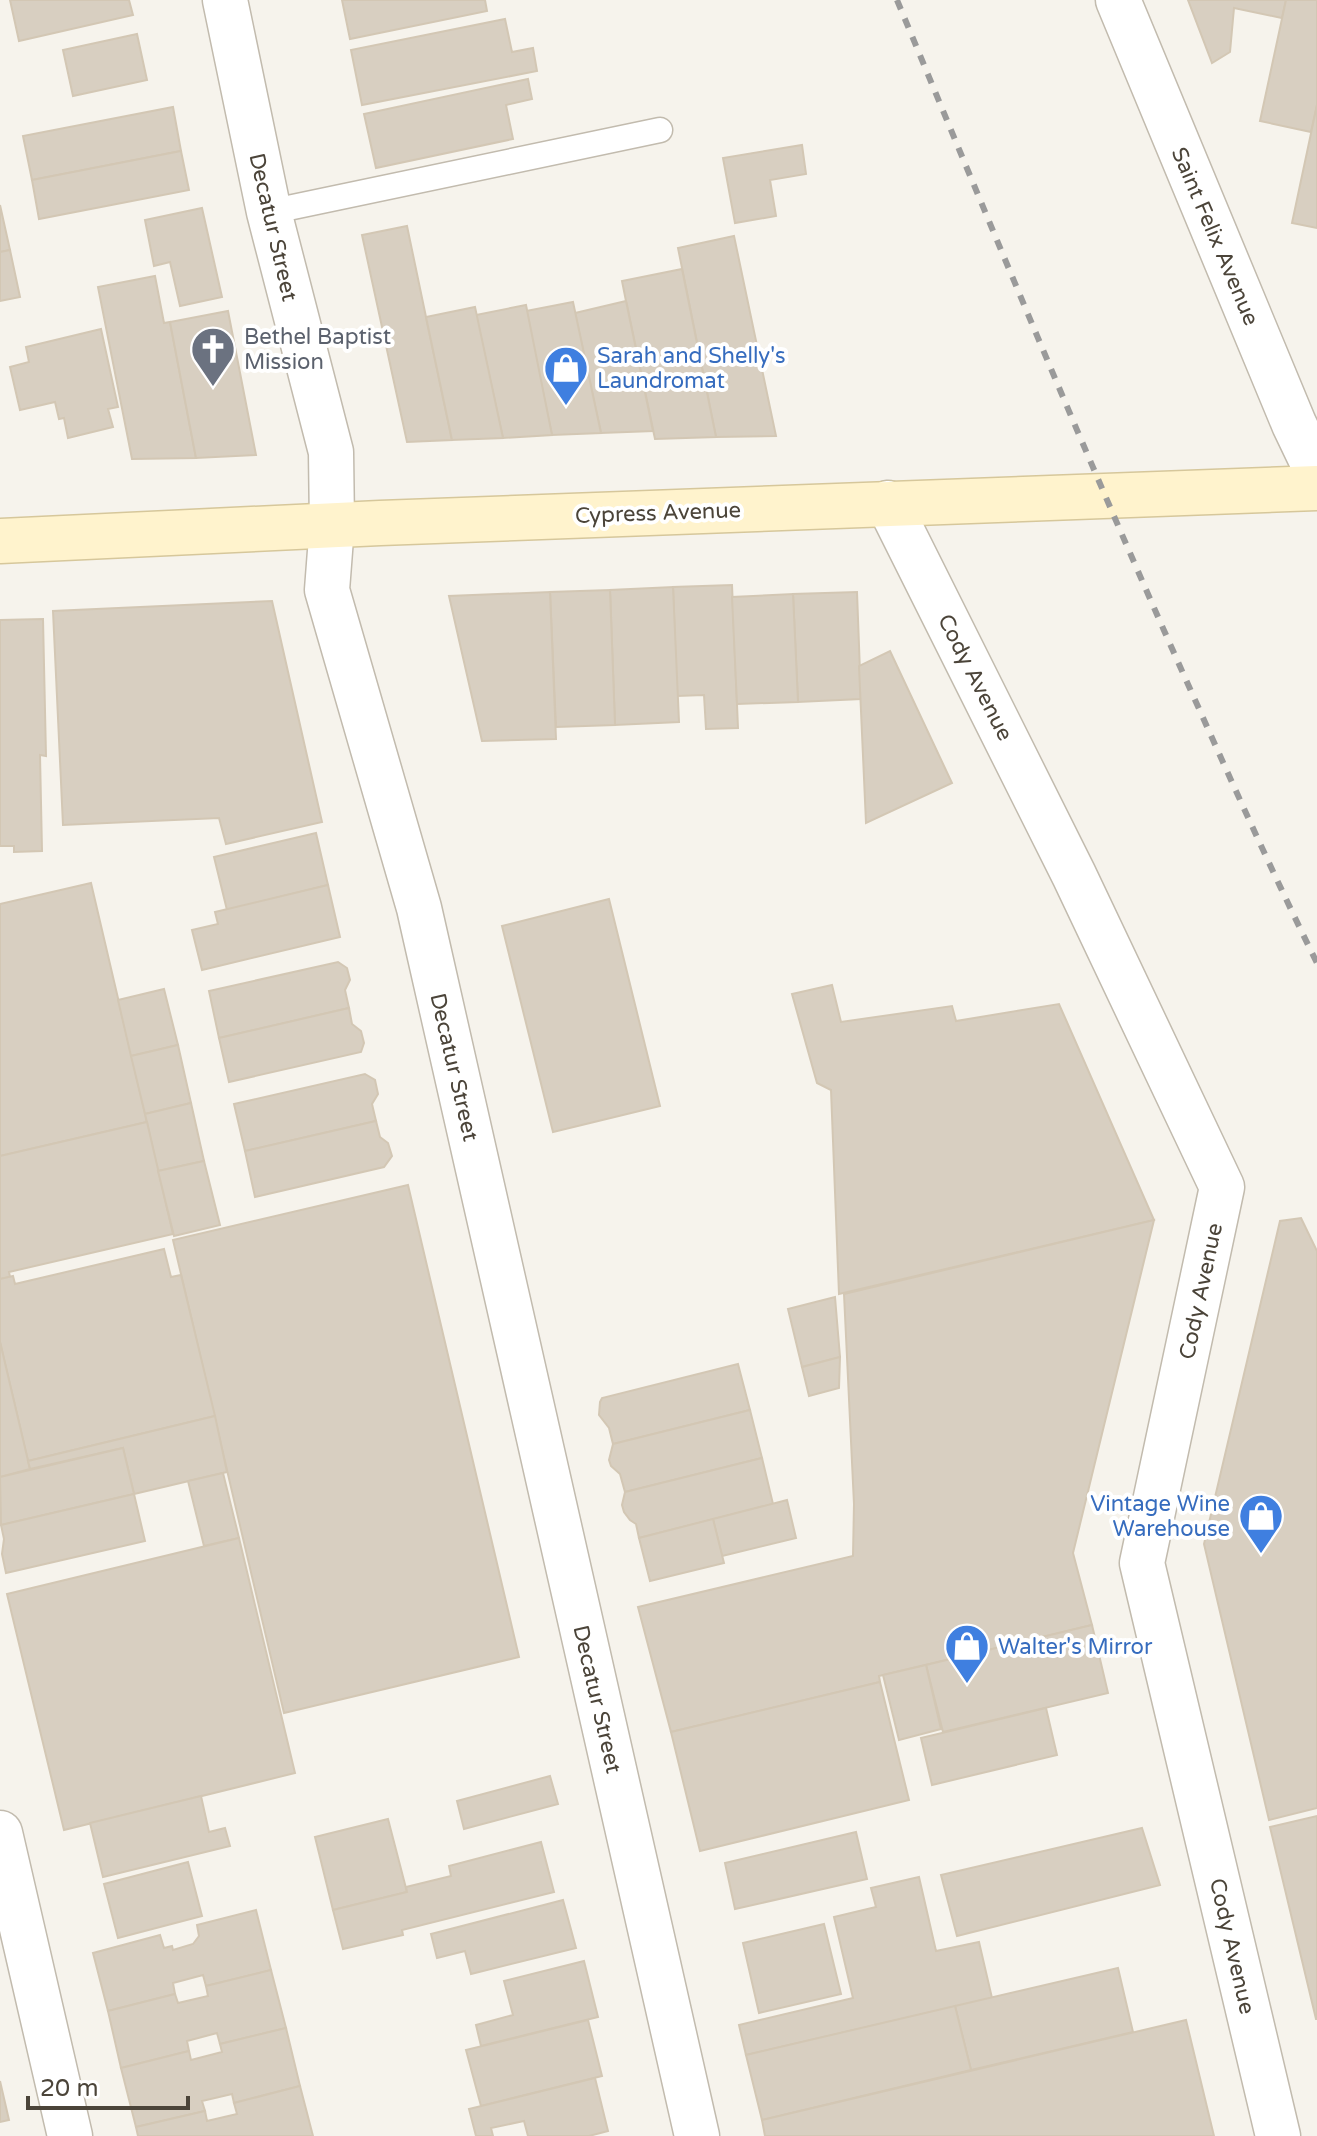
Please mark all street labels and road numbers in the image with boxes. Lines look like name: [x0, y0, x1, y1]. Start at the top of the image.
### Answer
street label: Saint Felix Avenue: [1166, 143, 1264, 329]
street label: Decatur Street: [243, 151, 303, 304]
street label: Cypress Avenue: [575, 497, 741, 529]
street label: Cody Avenue: [932, 610, 1018, 745]
street label: Decatur Street: [424, 991, 484, 1144]
street label: Cody Avenue: [1174, 1221, 1228, 1362]
street label: Decatur Street: [567, 1623, 627, 1776]
street label: Cody Avenue: [1204, 1876, 1260, 2017]

